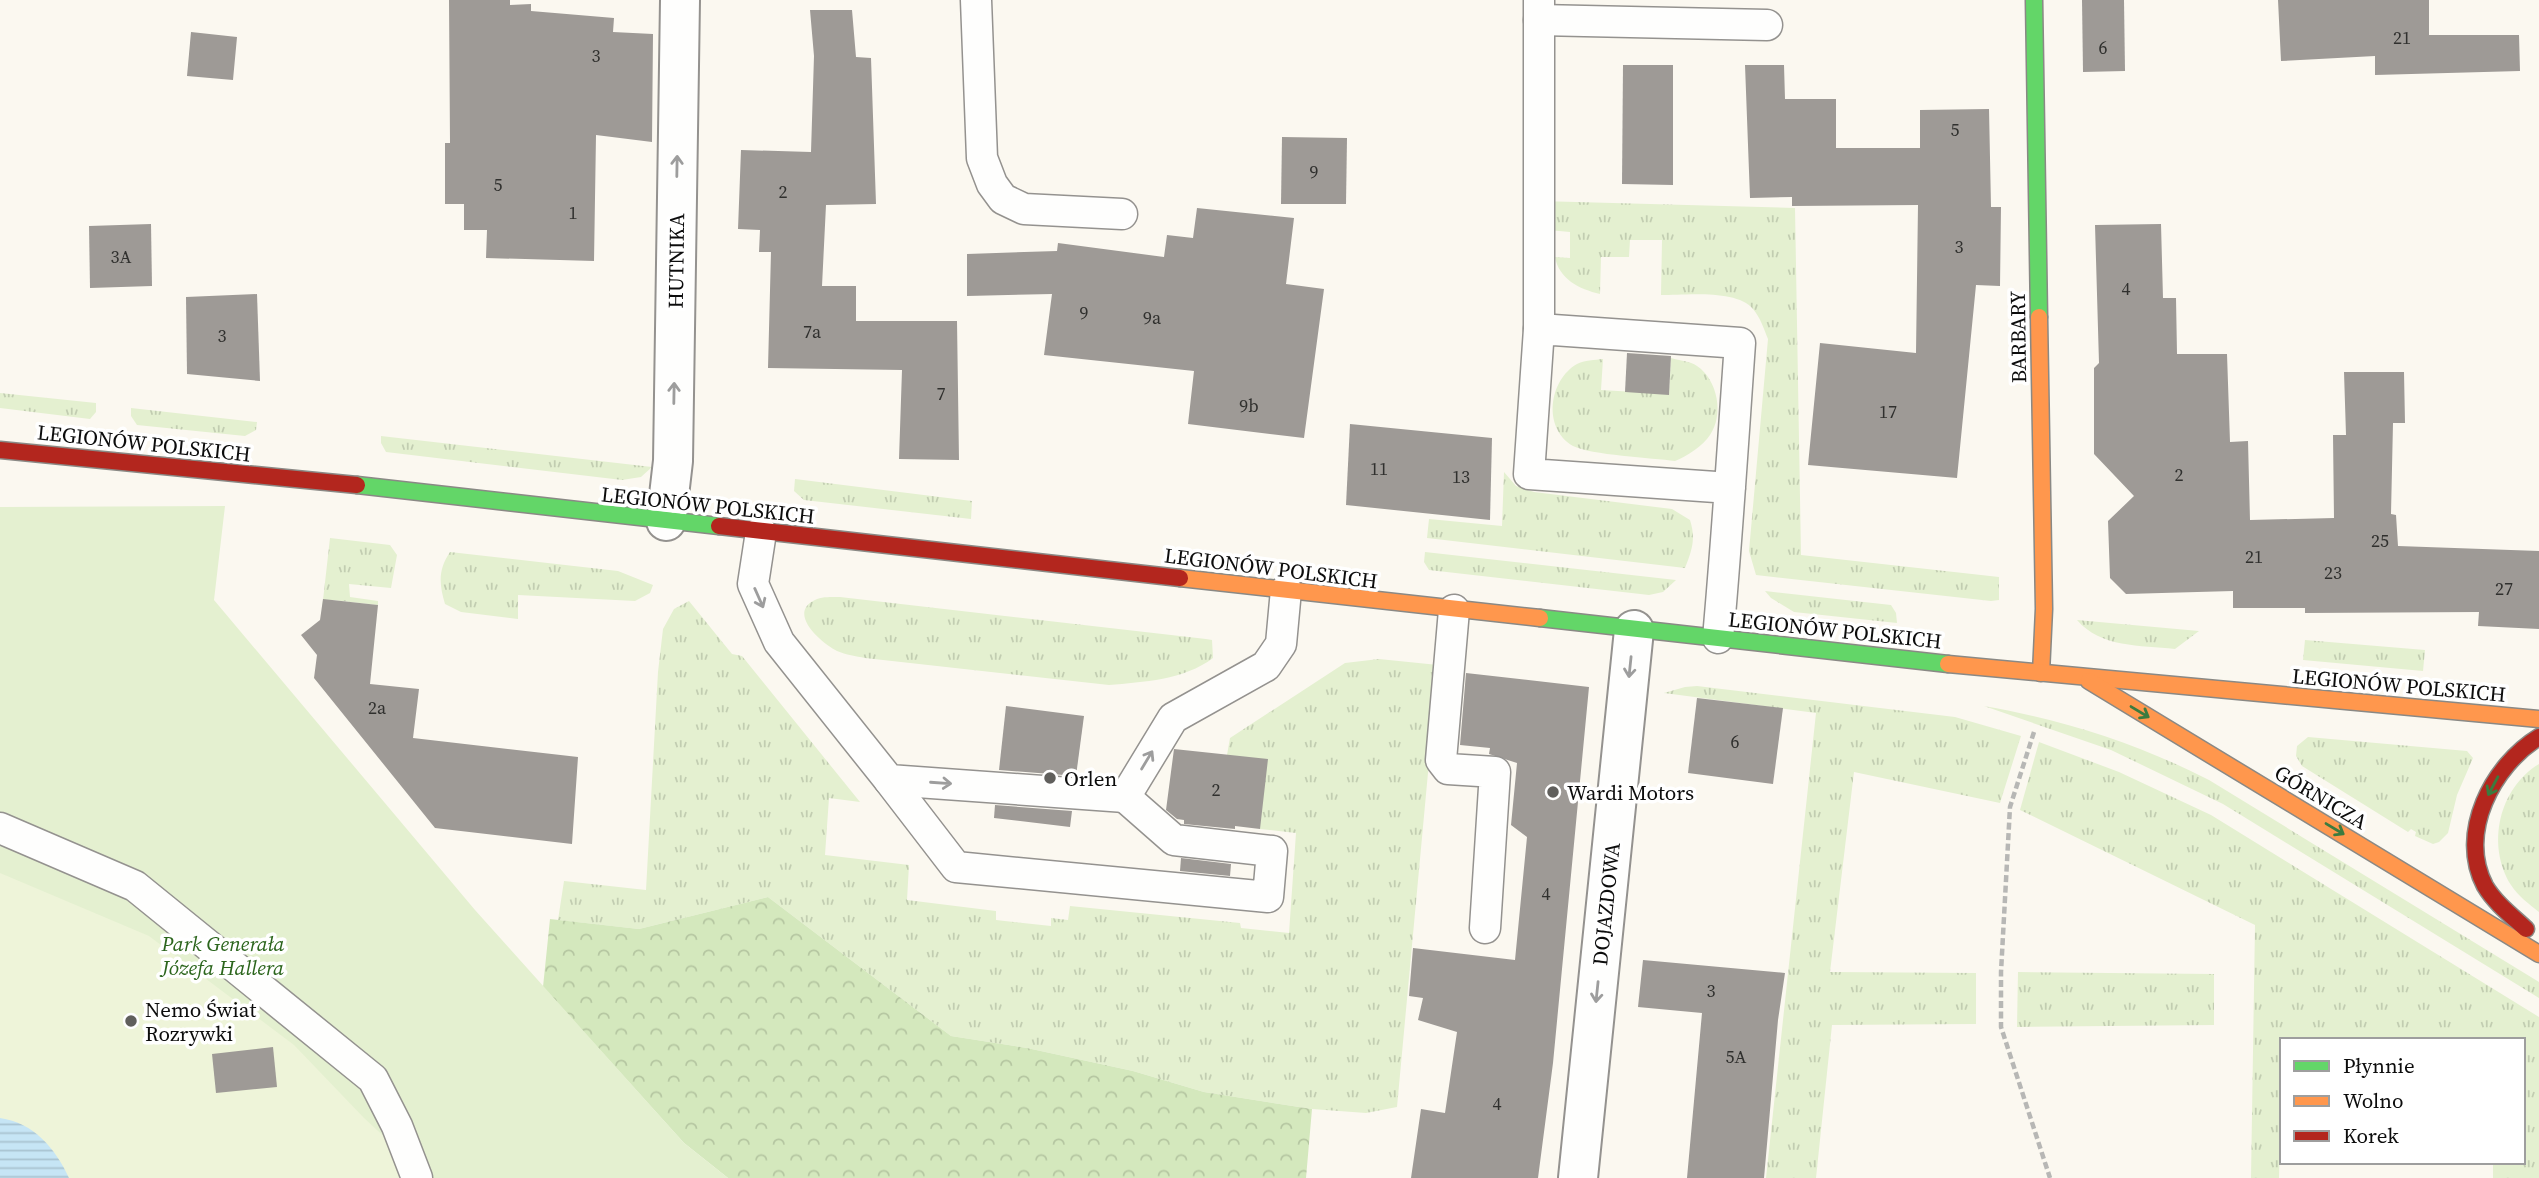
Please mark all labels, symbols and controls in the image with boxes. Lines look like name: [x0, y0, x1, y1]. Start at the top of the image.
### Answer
house number: 21: [2393, 25, 2411, 50]
house number: 6: [2099, 35, 2108, 60]
house number: 3: [592, 43, 601, 68]
house number: 5: [1951, 117, 1960, 142]
one-way arrow: [671, 154, 684, 177]
house number: 9: [1310, 159, 1319, 184]
house number: 5: [494, 172, 503, 197]
house number: 2: [779, 179, 788, 204]
house number: 1: [569, 200, 578, 225]
street label: HUTNIKA: [661, 213, 691, 309]
house number: 3: [1955, 234, 1964, 259]
house number: 3A: [111, 244, 132, 269]
house number: 4: [2122, 276, 2131, 301]
street label: BARBARY: [2003, 290, 2033, 383]
house number: 9: [1080, 300, 1089, 325]
house number: 9a: [1143, 305, 1162, 330]
house number: 7a: [803, 319, 822, 344]
house number: 3: [218, 323, 227, 348]
house number: 7: [937, 381, 946, 406]
one-way arrow: [667, 382, 681, 405]
house number: 9b: [1239, 393, 1259, 418]
house number: 17: [1879, 399, 1897, 424]
street label: LEGIONÓW POLSKICH: [36, 417, 252, 469]
house number: 11: [1370, 456, 1388, 481]
house number: 2: [2175, 462, 2184, 487]
house number: 13: [1452, 464, 1470, 489]
street label: LEGIONÓW POLSKICH: [600, 479, 816, 531]
house number: 25: [2371, 528, 2389, 553]
street label: LEGIONÓW POLSKICH: [1163, 541, 1379, 595]
house number: 21: [2245, 544, 2263, 569]
house number: 23: [2324, 560, 2342, 585]
house number: 27: [2495, 576, 2513, 601]
one-way arrow: [754, 587, 767, 608]
street label: LEGIONÓW POLSKICH: [1727, 604, 1943, 656]
one-way arrow: [1624, 656, 1637, 678]
street label: LEGIONÓW POLSKICH: [2291, 661, 2507, 709]
house number: 2a: [368, 695, 387, 720]
one-way arrow: [2129, 705, 2149, 719]
house number: 6: [1731, 729, 1740, 754]
one-way arrow: [1141, 751, 1155, 771]
street label: GÓRNICZA: [2269, 758, 2373, 836]
place label: Orlen: [1064, 764, 1117, 793]
marker: Orlen: [1042, 770, 1058, 786]
one-way arrow: [2486, 775, 2499, 796]
one-way arrow: [929, 777, 952, 790]
house number: 2: [1212, 777, 1221, 802]
place label: Wardi Motors: [1567, 778, 1694, 807]
marker: Wardi Motors: [1545, 784, 1561, 800]
one-way arrow: [2324, 823, 2344, 837]
street label: DOJAZDOWA: [1585, 841, 1627, 967]
house number: 4: [1542, 881, 1551, 906]
park label: Park Generała Józefa Hallera: [159, 929, 285, 982]
house number: 3: [1707, 978, 1716, 1003]
one-way arrow: [1590, 980, 1603, 1003]
place label: Nemo Świat Rozrywki: [145, 995, 257, 1048]
marker: Nemo Świat Rozrywki: [123, 1013, 139, 1029]
legend: [2280, 1038, 2525, 1164]
house number: 5A: [1726, 1044, 1747, 1069]
text: Płynnie: [2343, 1051, 2415, 1080]
text: Wolno: [2343, 1086, 2404, 1115]
house number: 4: [1493, 1091, 1502, 1116]
text: Korek: [2343, 1121, 2399, 1150]

